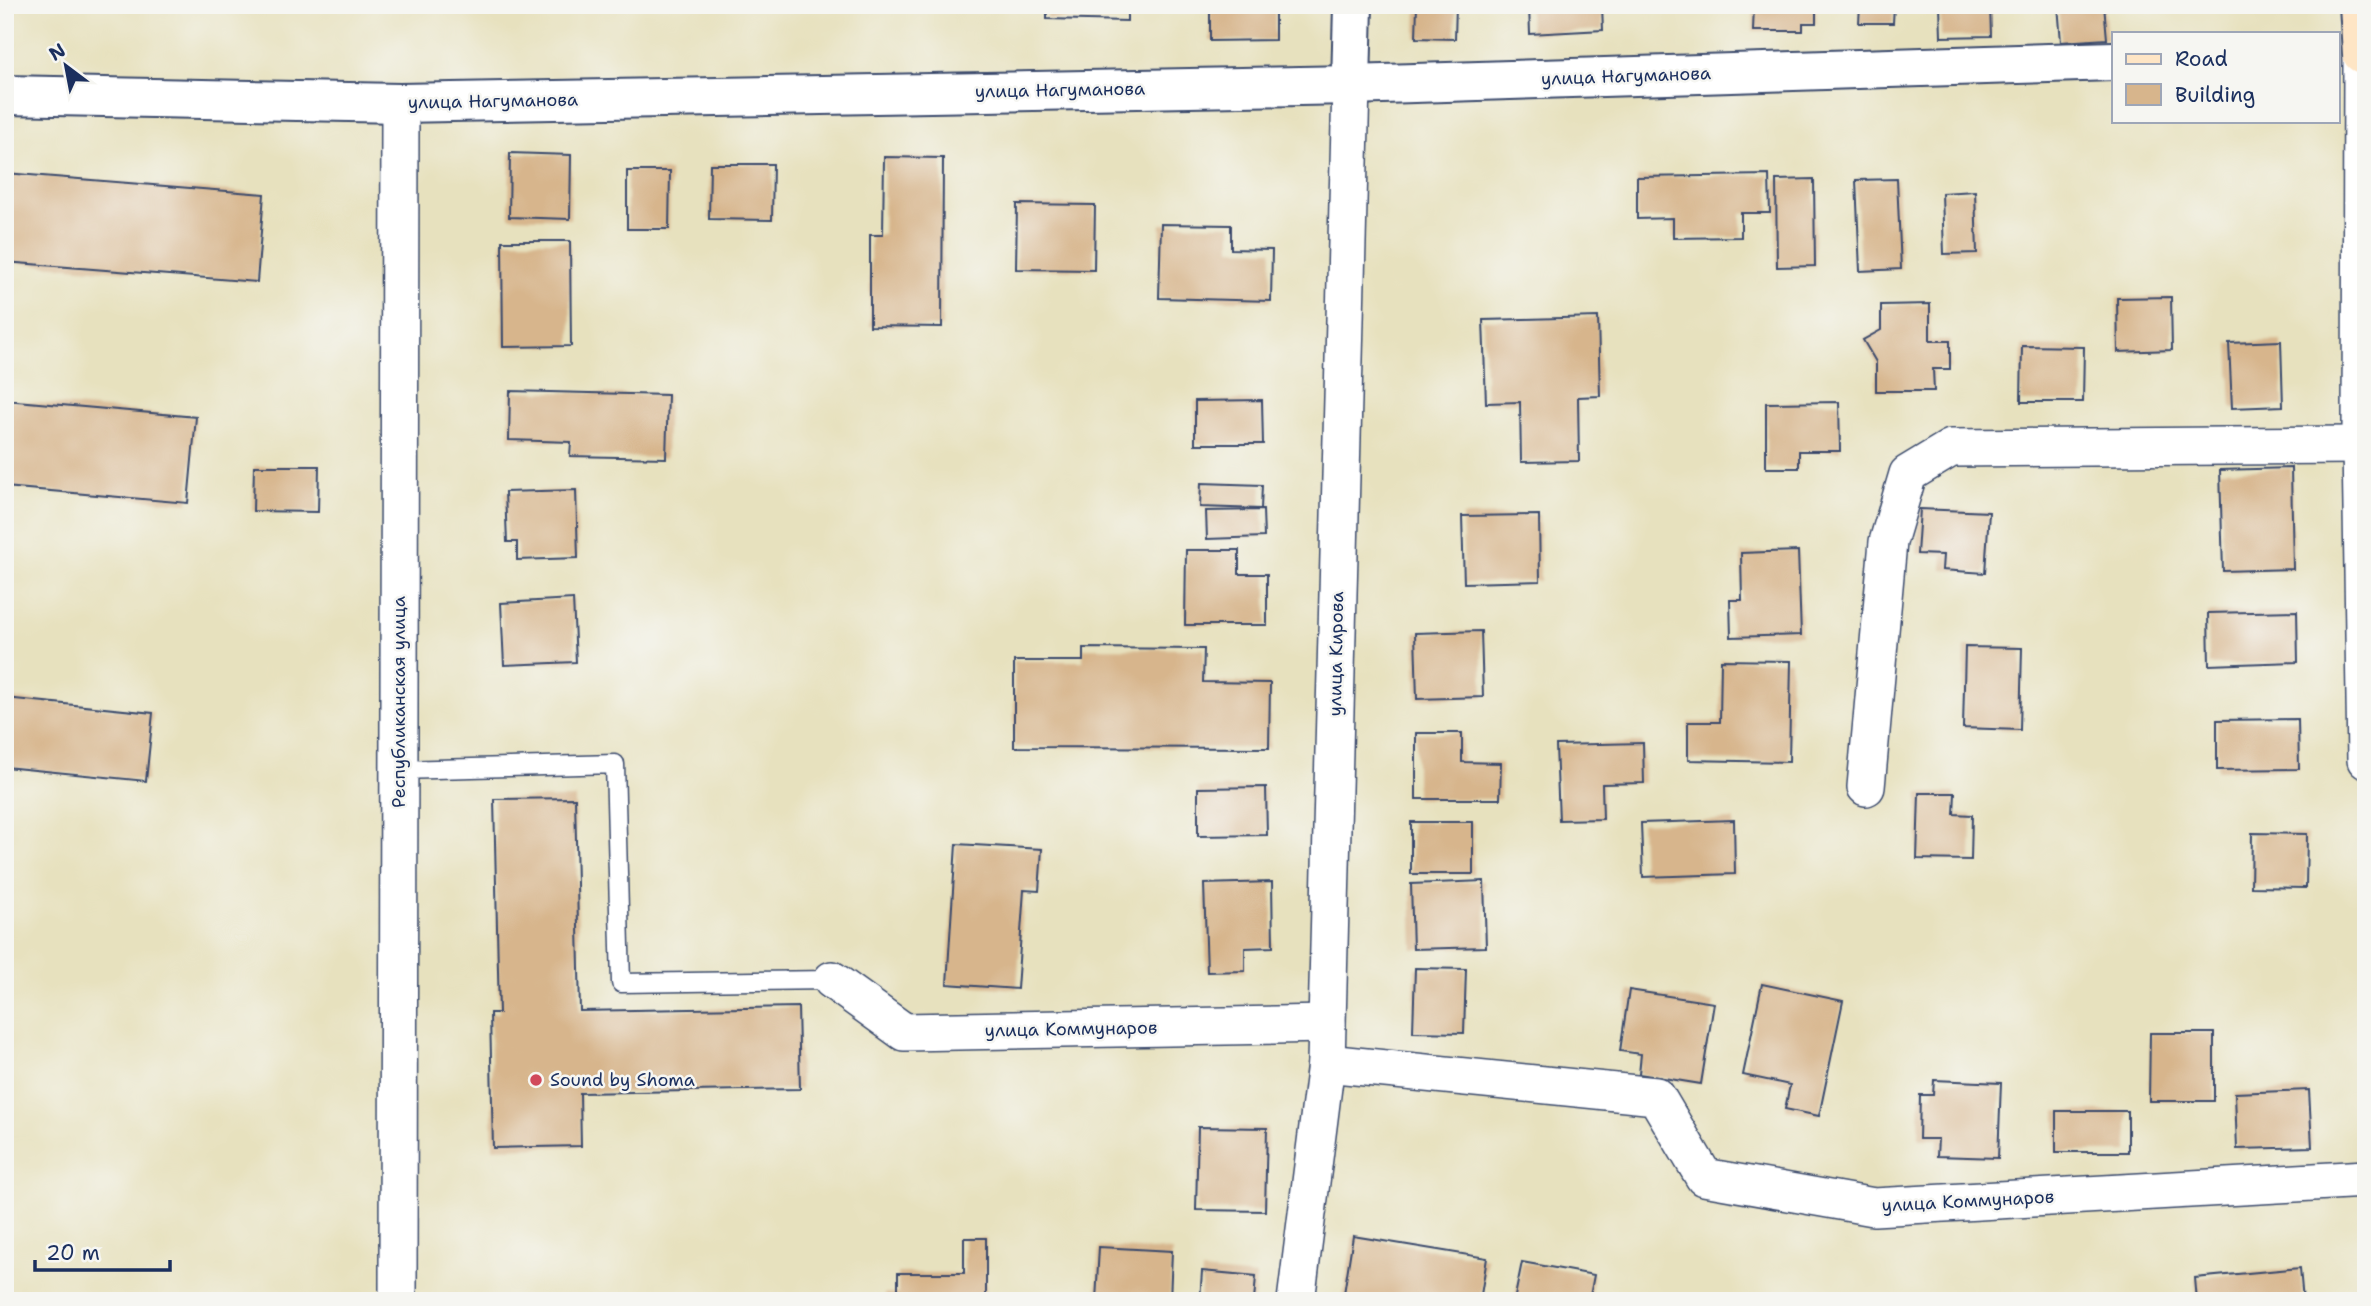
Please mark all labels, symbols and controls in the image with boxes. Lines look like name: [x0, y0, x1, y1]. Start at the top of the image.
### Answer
north arrow: [32, 32, 102, 102]
legend: [2112, 32, 2340, 122]
text: N: [44, 37, 70, 67]
text: Road: [2175, 45, 2228, 73]
street label: улица Нагуманова: [1541, 61, 1711, 91]
street label: улица Нагуманова: [975, 77, 1145, 103]
text: Building: [2175, 81, 2255, 109]
street label: улица Нагуманова: [408, 88, 578, 114]
street label: улица Кирова: [1323, 591, 1349, 717]
street label: Республиканская улица: [387, 596, 411, 808]
street label: улица Коммунаров: [984, 1015, 1158, 1043]
place label: Sound by Shoma: [550, 1068, 695, 1092]
marker: Sound by Shoma: [528, 1072, 544, 1088]
street label: улица Коммунаров: [1881, 1184, 2055, 1218]
scale bar: [35, 1229, 170, 1273]
text: 20 m: [46, 1239, 100, 1267]

